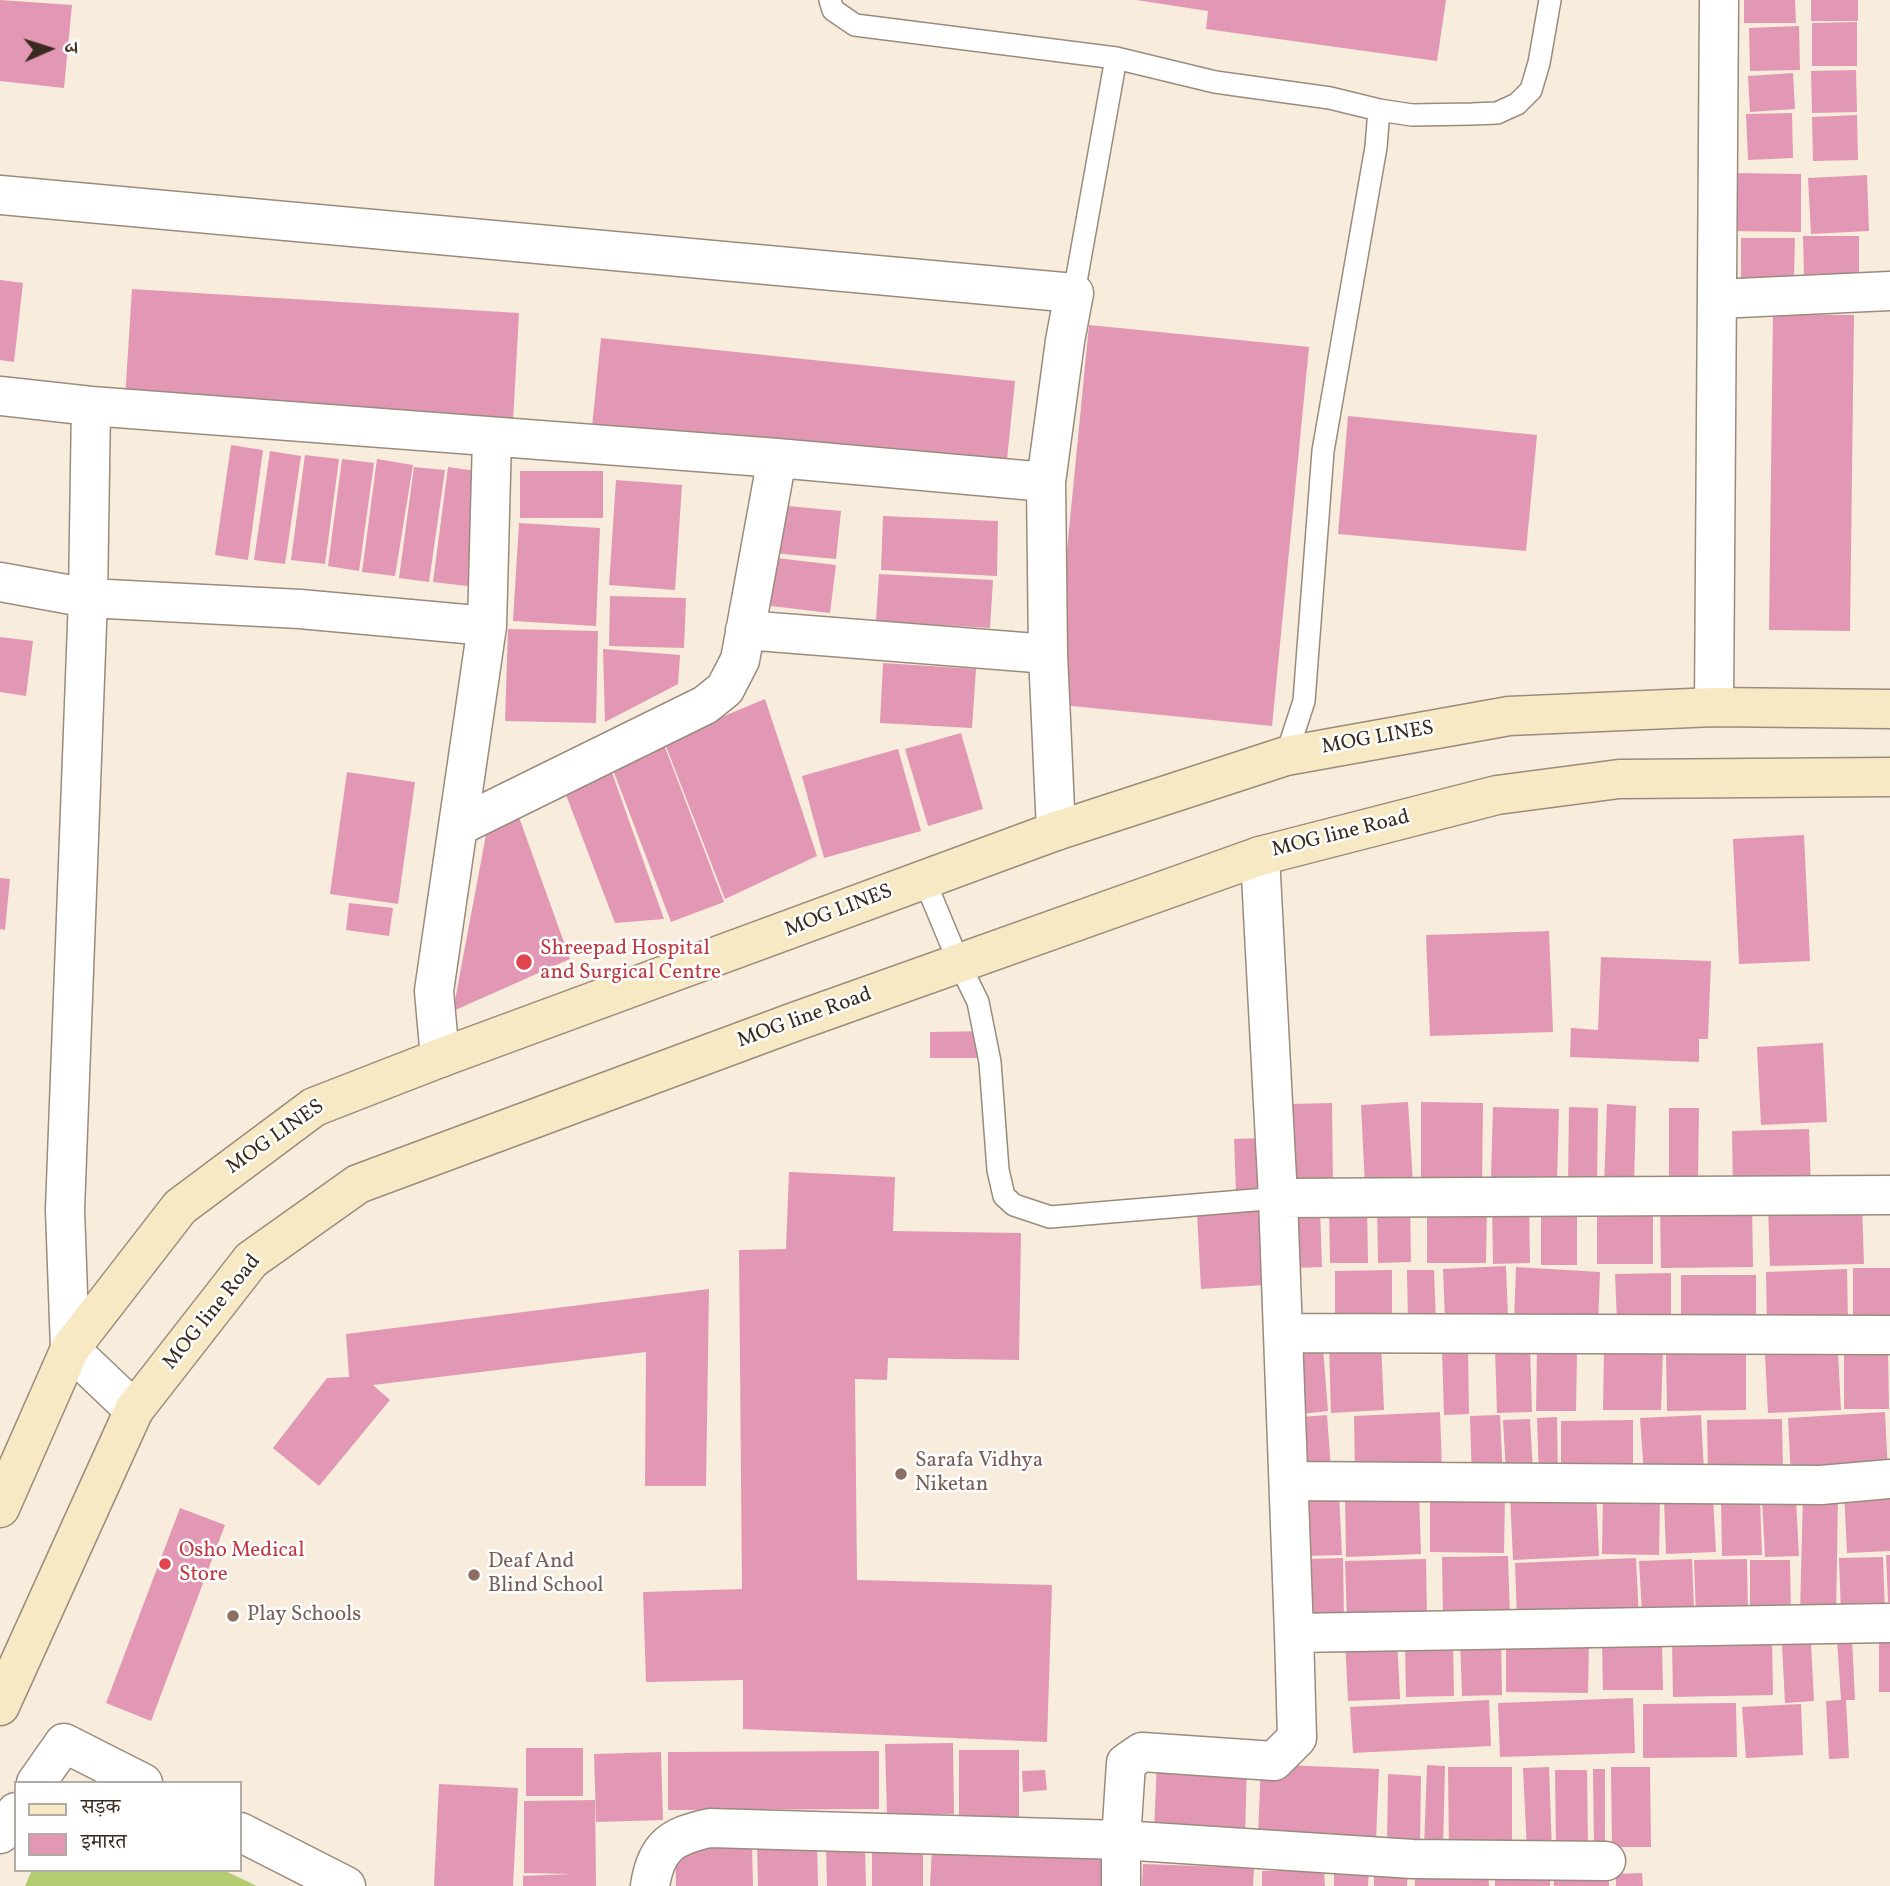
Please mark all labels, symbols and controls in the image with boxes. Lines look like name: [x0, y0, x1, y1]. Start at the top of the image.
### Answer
north arrow: [14, 14, 84, 84]
text: उ: [57, 42, 83, 53]
street label: MOG LINES: [1320, 717, 1436, 761]
street label: MOG line Road: [1269, 806, 1413, 864]
street label: MOG LINES: [782, 880, 896, 944]
place label: Shreepad Hospital and Surgical Centre: [540, 937, 721, 987]
marker: Shreepad Hospital and Surgical Centre: [514, 952, 534, 972]
street label: MOG line Road: [734, 983, 876, 1055]
street label: MOG LINES: [222, 1095, 330, 1181]
street label: MOG line Road: [159, 1250, 267, 1376]
place label: Sarafa Vidhya Niketan: [915, 1449, 1043, 1499]
marker: Sarafa Vidhya Niketan: [893, 1466, 909, 1482]
place label: Osho Medical Store: [179, 1539, 305, 1589]
place label: Deaf And Blind School: [488, 1550, 604, 1600]
marker: Osho Medical Store: [157, 1556, 173, 1572]
marker: Deaf And Blind School: [466, 1567, 482, 1583]
place label: Play Schools: [247, 1603, 361, 1629]
marker: Play Schools: [225, 1608, 241, 1624]
legend: [14, 1781, 242, 1872]
text: सड़क: [81, 1793, 120, 1822]
text: इमारत: [81, 1828, 127, 1857]

